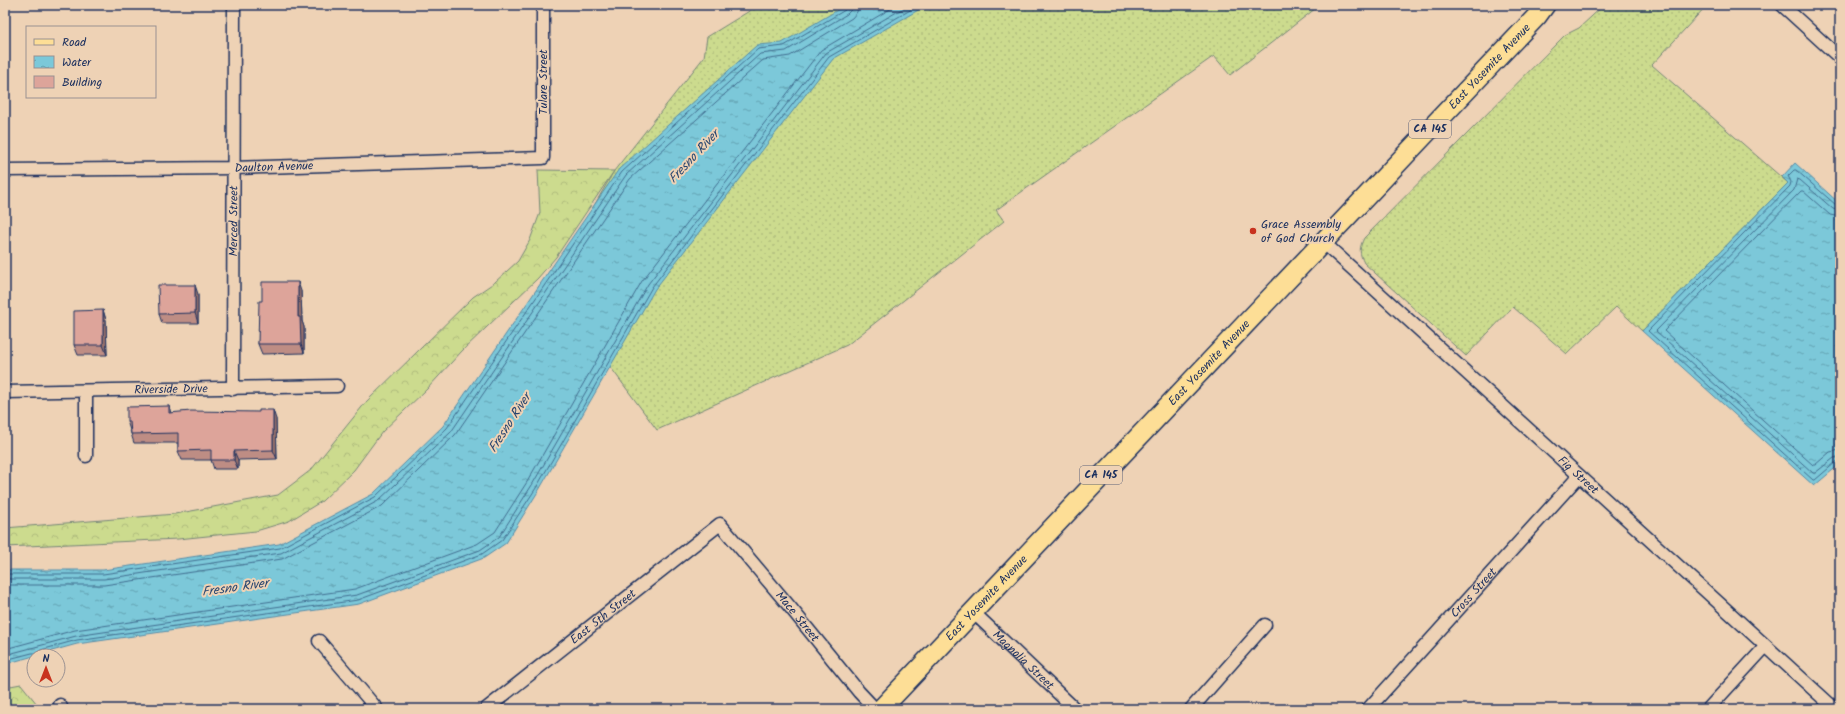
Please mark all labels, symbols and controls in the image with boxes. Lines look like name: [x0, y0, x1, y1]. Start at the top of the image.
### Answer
street label: East Yosemite Avenue: [1444, 18, 1535, 114]
legend: [26, 26, 156, 98]
text: Road: [62, 33, 87, 52]
street label: Tulare Street: [534, 49, 553, 115]
text: Water: [62, 53, 92, 72]
text: Building: [62, 73, 102, 92]
road number: CA 145: [1409, 120, 1451, 138]
water label: Fresno River: [664, 123, 726, 189]
street label: Daulton Avenue: [234, 156, 314, 177]
street label: Merced Street: [224, 185, 243, 256]
place label: Grace Assembly of God Church: [1261, 215, 1341, 248]
marker: Grace Assembly of God Church: [1248, 226, 1258, 236]
street label: East Yosemite Avenue: [1163, 315, 1255, 410]
street label: Riverside Drive: [134, 379, 209, 399]
water label: Fresno River: [483, 387, 538, 457]
street label: Fig Street: [1553, 451, 1604, 499]
road number: CA 145: [1080, 466, 1122, 484]
street label: East Yosemite Avenue: [941, 550, 1032, 645]
street label: Cross Street: [1445, 563, 1502, 622]
water label: Fresno River: [200, 573, 272, 603]
street label: East 5th Street: [566, 584, 640, 649]
street label: Mace Street: [771, 587, 825, 646]
street label: Magnolia Street: [988, 626, 1059, 694]
north arrow: [26, 648, 66, 688]
text: N: [43, 650, 50, 668]

